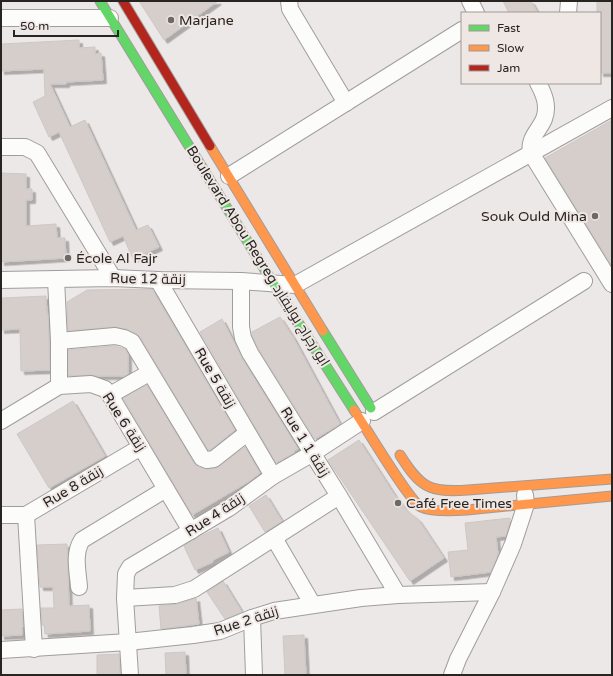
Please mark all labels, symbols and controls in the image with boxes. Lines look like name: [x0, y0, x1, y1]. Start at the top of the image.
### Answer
scale bar: [14, 12, 118, 38]
place label: Marjane: [179, 12, 234, 29]
legend: [461, 12, 601, 84]
marker: Marjane: [166, 15, 176, 25]
text: 50 m: [20, 19, 49, 33]
text: Fast: [497, 21, 521, 35]
text: Slow: [497, 41, 524, 55]
text: Jam: [497, 61, 520, 75]
street label: Boulevard Abou Regreg ابو رجراج بوليفارد: [183, 143, 333, 369]
place label: Souk Ould Mina: [481, 208, 587, 225]
marker: Souk Ould Mina: [590, 211, 600, 221]
place label: École Al Fajr: [76, 250, 158, 267]
marker: École Al Fajr: [63, 253, 73, 263]
street label: Rue 12 زنقة: [110, 270, 186, 288]
street label: Rue 5 زنقة: [191, 345, 239, 411]
street label: Rue 6 زنقة: [99, 389, 149, 455]
street label: Rue 1 زنقة 1: [277, 404, 333, 480]
street label: Rue 8 زنقة: [40, 462, 106, 512]
street label: Rue 4 زنقة: [182, 490, 248, 540]
place label: Café Free Times: [406, 495, 512, 512]
marker: Café Free Times: [393, 498, 403, 508]
street label: Rue 2 زنقة: [212, 603, 280, 639]

